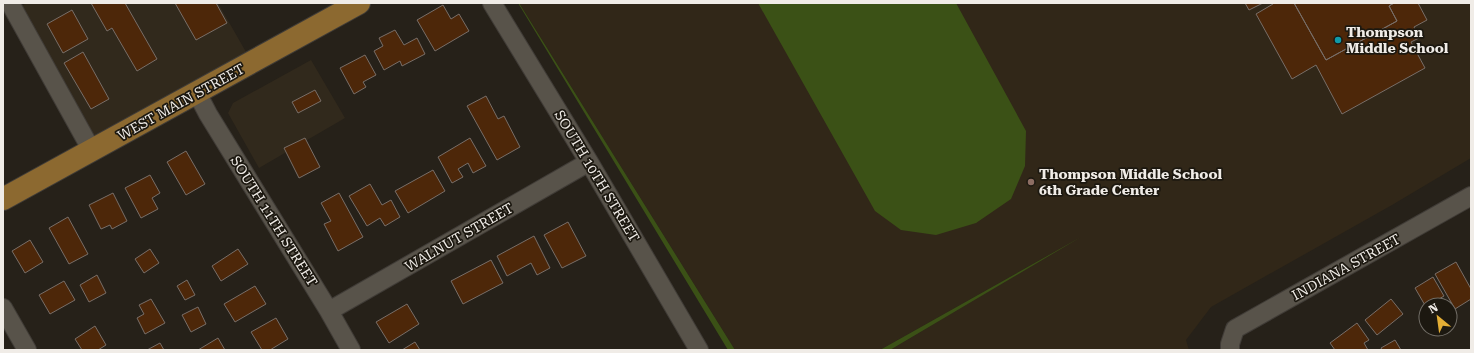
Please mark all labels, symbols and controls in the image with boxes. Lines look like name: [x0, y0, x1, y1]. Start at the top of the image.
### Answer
place label: Thompson Middle School: [1346, 24, 1449, 56]
marker: Thompson Middle School: [1333, 35, 1343, 45]
street label: WEST MAIN STREET: [115, 60, 247, 144]
street label: SOUTH 10TH STREET: [551, 107, 643, 245]
street label: SOUTH 11TH STREET: [227, 153, 321, 289]
place label: Thompson Middle School 6th Grade Center: [1039, 166, 1222, 198]
marker: Thompson Middle School 6th Grade Center: [1026, 177, 1036, 187]
street label: WALNUT STREET: [402, 199, 516, 275]
street label: INDIANA STREET: [1289, 231, 1403, 303]
north arrow: [1418, 297, 1458, 337]
text: N: [1427, 301, 1441, 316]

